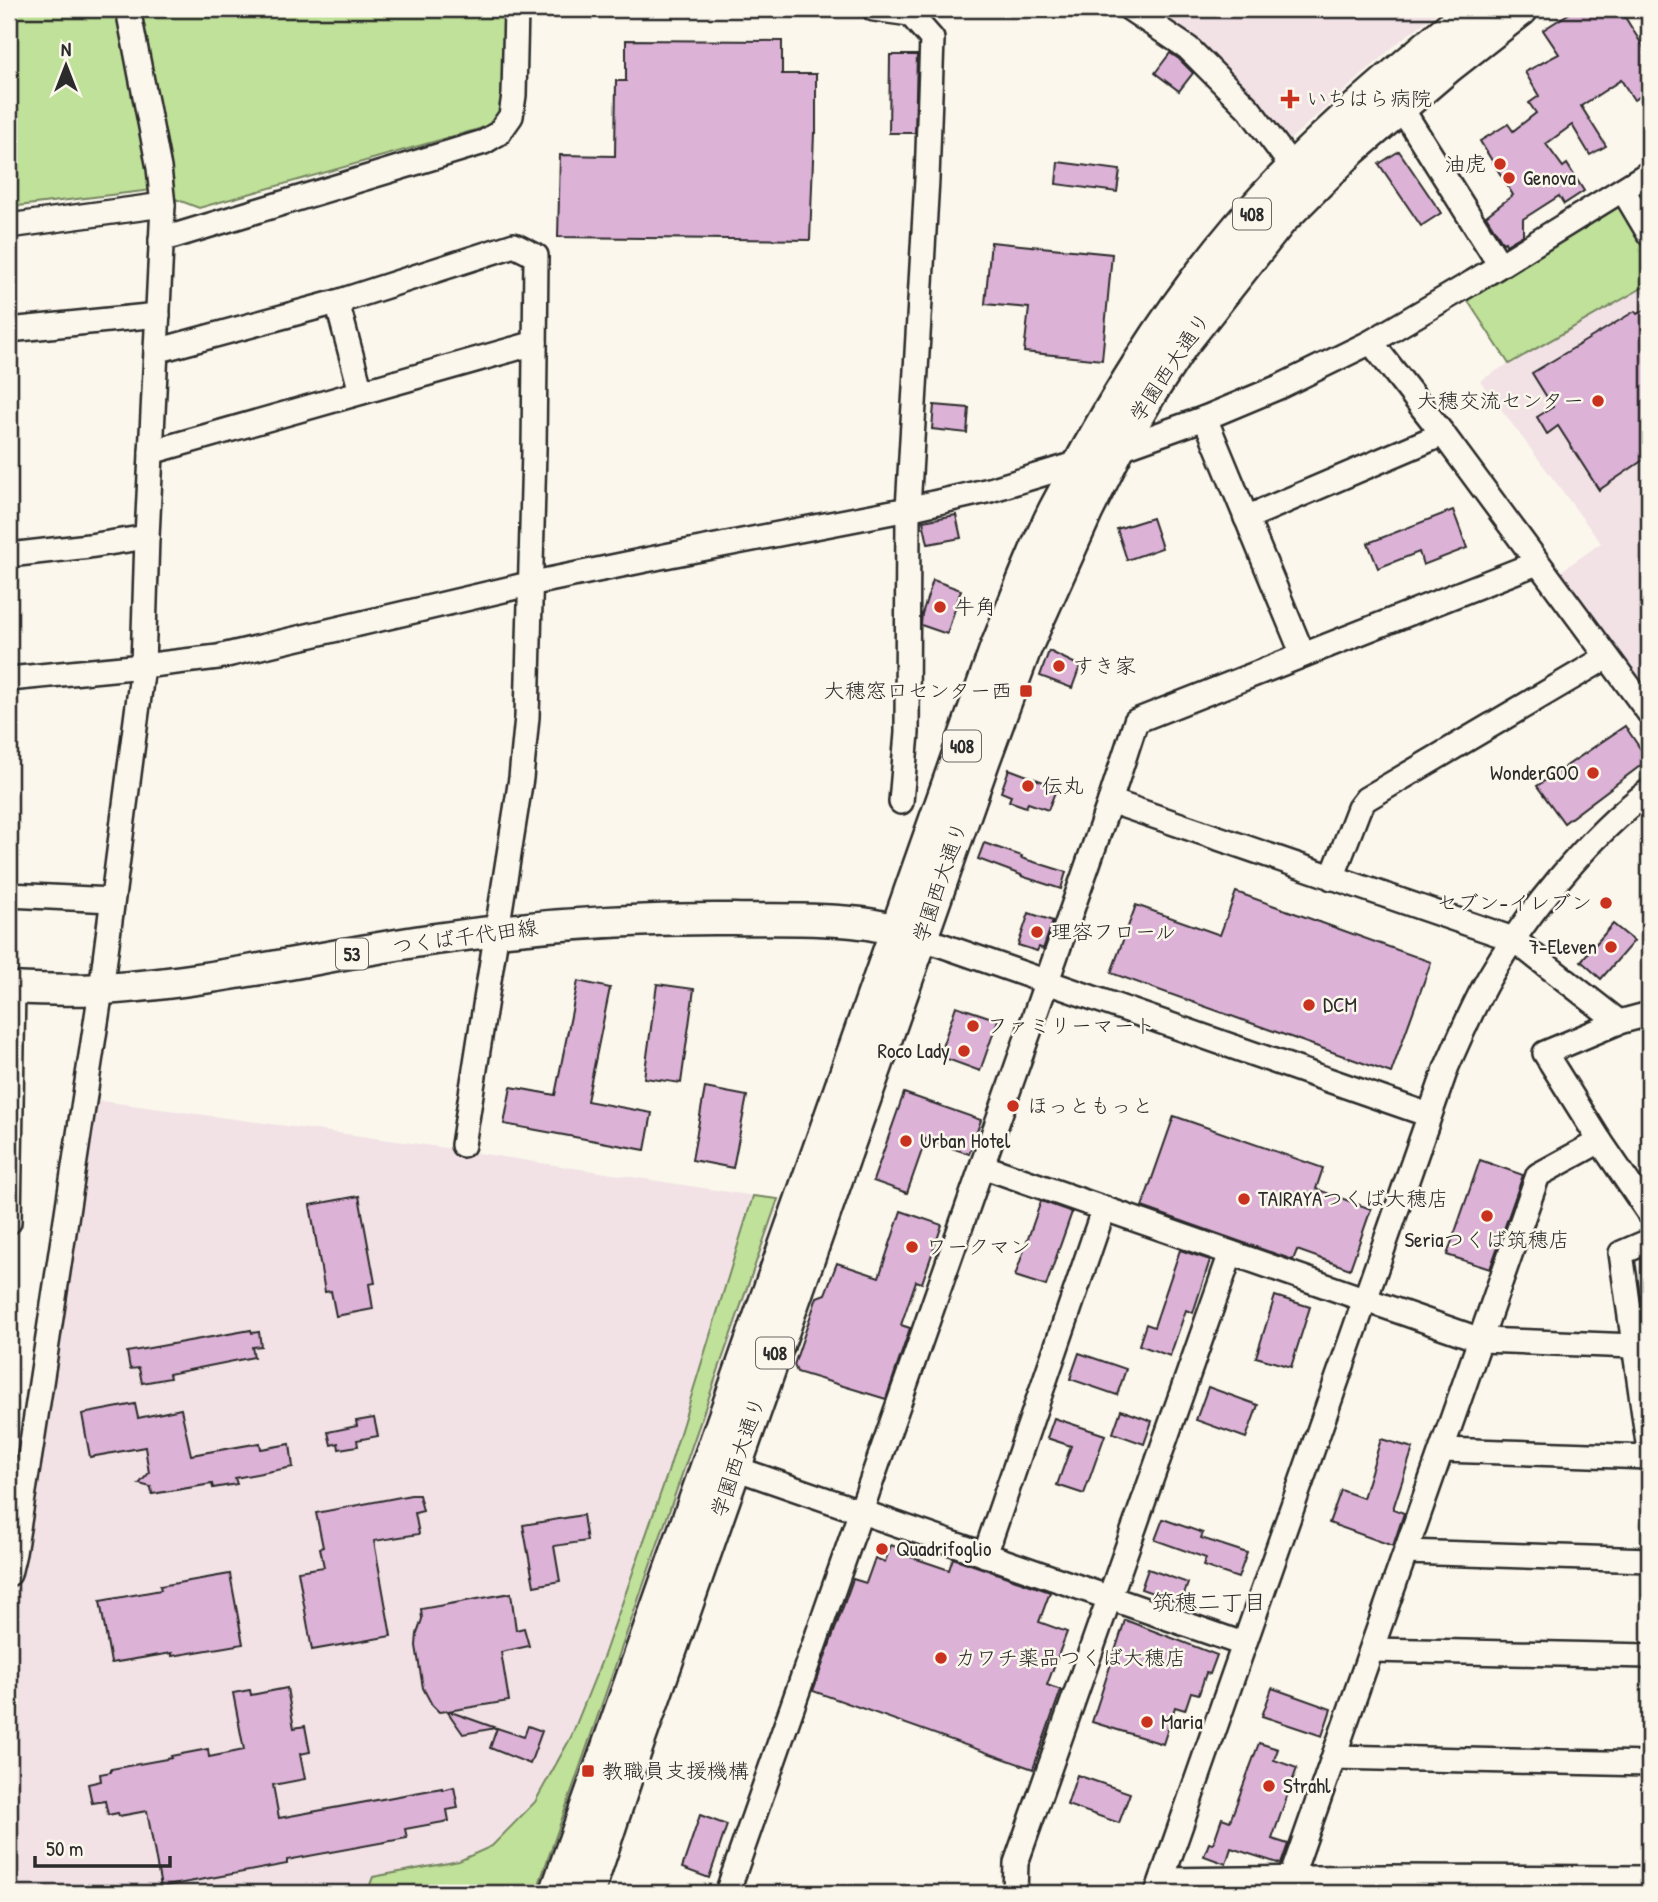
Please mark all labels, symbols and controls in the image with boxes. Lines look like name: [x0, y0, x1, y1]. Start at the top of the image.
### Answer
north arrow: [32, 32, 102, 102]
text: N: [61, 36, 71, 62]
place label: いちはら病院: [1306, 84, 1432, 113]
marker: いちはら病院: [1280, 89, 1300, 109]
place label: 油虎: [1444, 149, 1486, 178]
marker: 油虎: [1492, 156, 1508, 172]
place label: Genova: [1523, 163, 1576, 192]
marker: Genova: [1501, 170, 1517, 186]
road number: 408: [1233, 198, 1271, 230]
street label: 学園西大通り: [1122, 306, 1217, 427]
place label: 大穂交流センター: [1417, 386, 1584, 415]
marker: 大穂交流センター: [1590, 393, 1606, 409]
place label: 牛角: [954, 592, 996, 621]
marker: 牛角: [932, 599, 948, 615]
place label: すき家: [1073, 651, 1136, 680]
marker: すき家: [1051, 658, 1067, 674]
place label: 大穂窓口センター西: [824, 676, 1012, 705]
marker: 大穂窓口センター西: [1018, 683, 1034, 699]
road number: 408: [943, 730, 981, 762]
place label: WonderGOO: [1490, 758, 1579, 787]
marker: WonderGOO: [1585, 765, 1601, 781]
place label: 伝丸: [1042, 771, 1084, 800]
marker: 伝丸: [1020, 778, 1036, 794]
street label: 学園西大通り: [905, 818, 974, 946]
place label: セブン-イレブン: [1437, 888, 1592, 917]
marker: セブン-イレブン: [1598, 895, 1614, 911]
street label: つくば千代田線: [390, 912, 540, 961]
place label: 理容フロール: [1051, 917, 1176, 946]
marker: 理容フロール: [1029, 924, 1045, 940]
place label: 7-Eleven: [1529, 932, 1597, 961]
road number: 53: [336, 938, 368, 970]
marker: 7-Eleven: [1603, 939, 1619, 955]
place label: DCM: [1323, 990, 1357, 1019]
marker: DCM: [1301, 997, 1317, 1013]
place label: ファミリーマート: [987, 1011, 1155, 1040]
marker: ファミリーマート: [965, 1018, 981, 1034]
place label: Roco Lady: [877, 1036, 950, 1065]
marker: Roco Lady: [956, 1043, 972, 1059]
place label: ほっともっと: [1027, 1091, 1153, 1120]
marker: ほっともっと: [1005, 1098, 1021, 1114]
place label: Urban Hotel: [920, 1126, 1011, 1155]
marker: Urban Hotel: [898, 1133, 914, 1149]
place label: TAIRAYAつくば大穂店: [1258, 1184, 1448, 1213]
marker: TAIRAYAつくば大穂店: [1236, 1191, 1252, 1207]
marker: Seriaつくば筑穂店: [1479, 1208, 1495, 1224]
place label: Seriaつくば筑穂店: [1404, 1225, 1570, 1254]
place label: ワークマン: [926, 1232, 1031, 1261]
marker: ワークマン: [904, 1239, 920, 1255]
road number: 408: [756, 1338, 794, 1368]
street label: 学園西大通り: [703, 1393, 772, 1521]
place label: Quadrifoglio: [896, 1534, 991, 1563]
marker: Quadrifoglio: [874, 1541, 890, 1557]
district label: 筑穂二丁目: [1152, 1586, 1267, 1617]
place label: カワチ薬品つくば大穂店: [955, 1643, 1186, 1672]
marker: カワチ薬品つくば大穂店: [933, 1650, 949, 1666]
place label: Maria: [1161, 1707, 1203, 1736]
marker: Maria: [1139, 1714, 1155, 1730]
place label: 教職員支援機構: [602, 1756, 749, 1785]
marker: 教職員支援機構: [580, 1763, 596, 1779]
place label: Strahl: [1283, 1771, 1331, 1800]
marker: Strahl: [1261, 1778, 1277, 1794]
scale bar: [35, 1825, 170, 1869]
text: 50 m: [46, 1834, 83, 1863]

